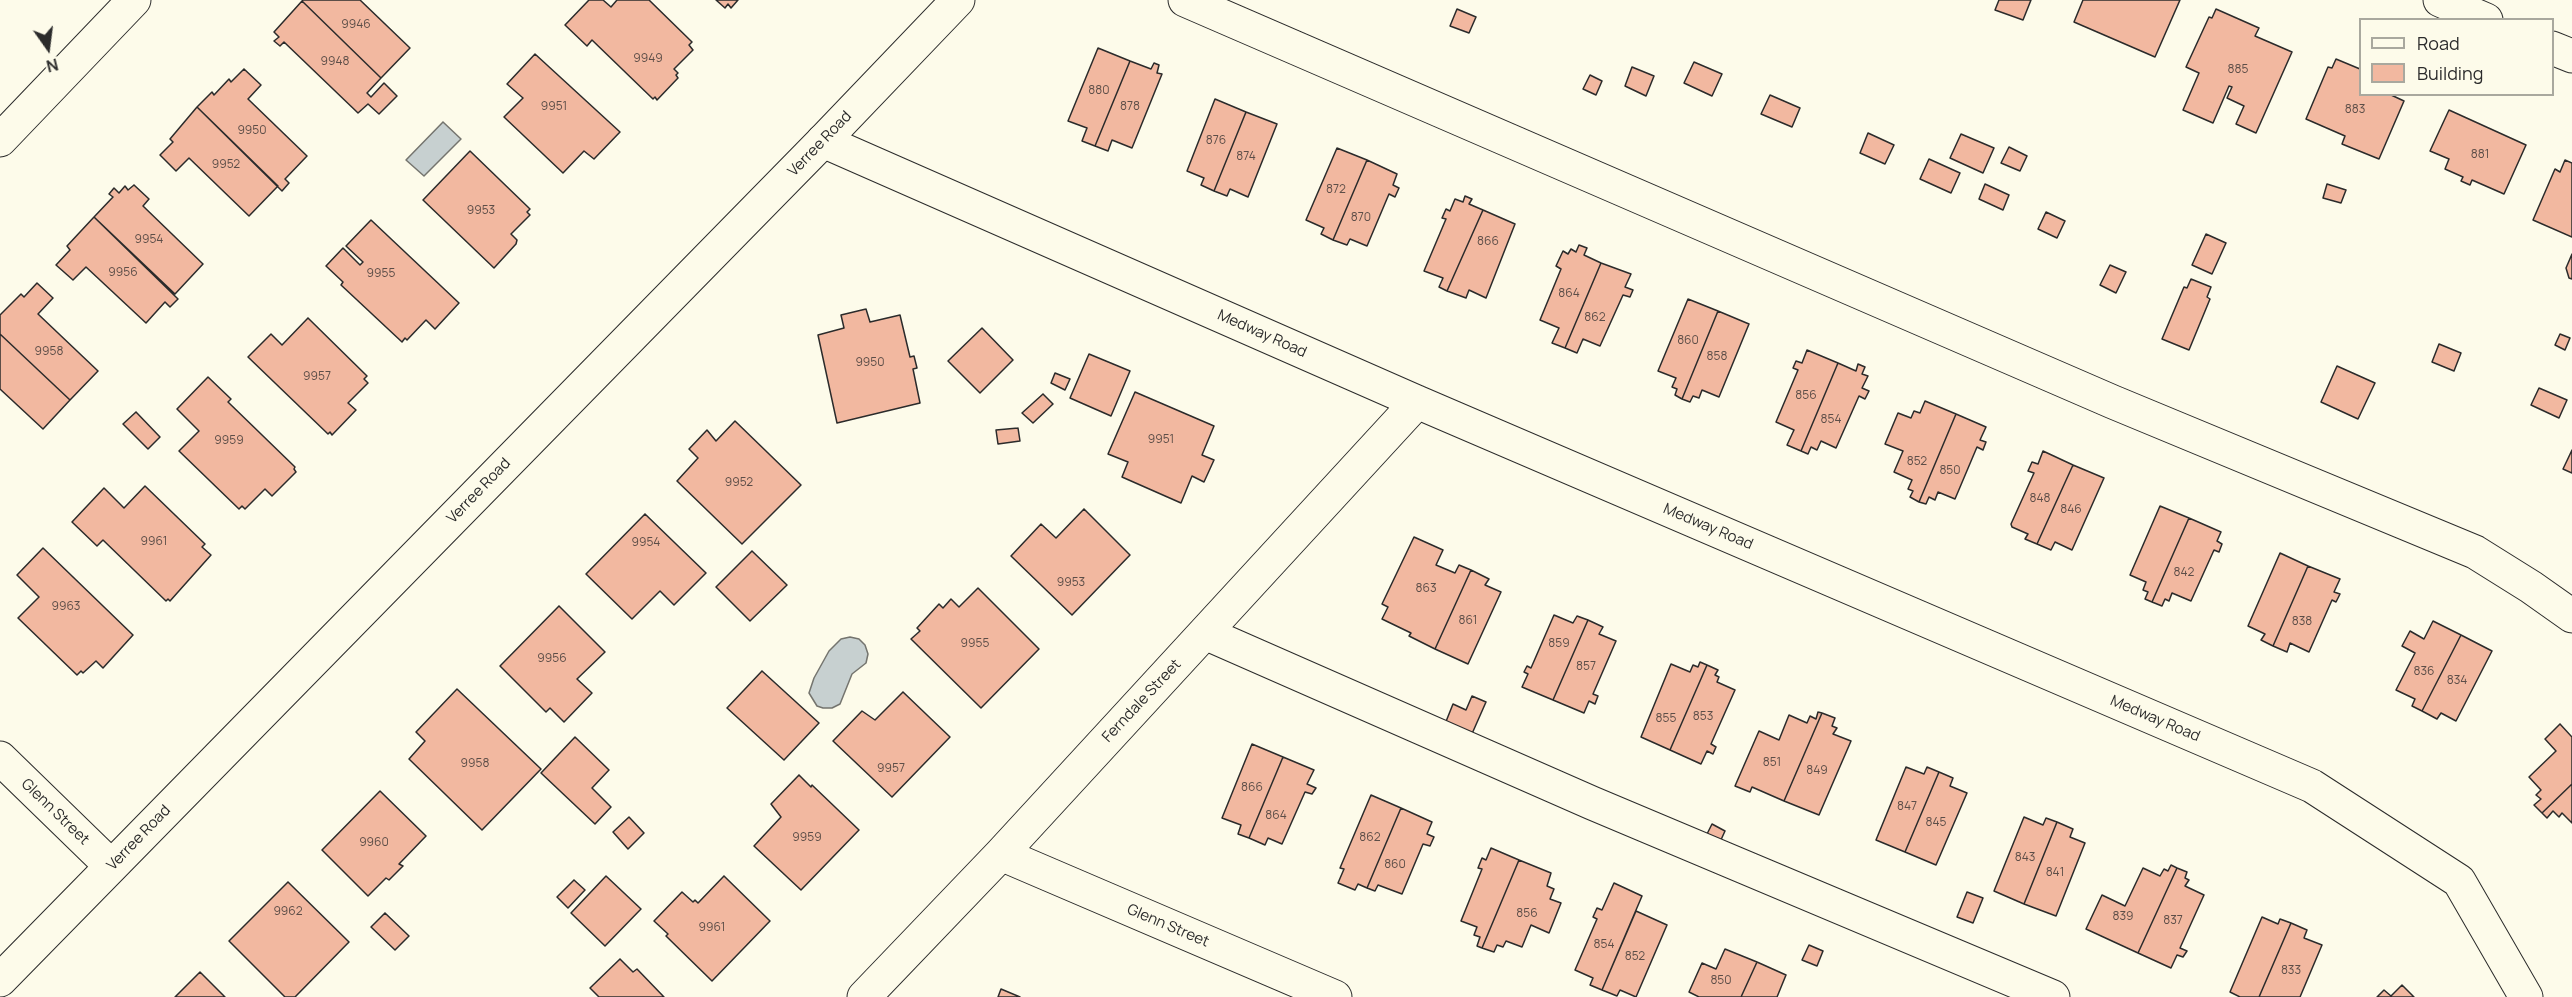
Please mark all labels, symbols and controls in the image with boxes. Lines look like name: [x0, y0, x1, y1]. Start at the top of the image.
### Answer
north arrow: [18, 18, 78, 78]
house number: 9946: [341, 18, 371, 32]
legend: [2359, 18, 2554, 96]
text: Road: [2417, 31, 2460, 55]
house number: 9949: [633, 52, 663, 66]
text: N: [44, 53, 61, 78]
house number: 9948: [321, 55, 349, 69]
text: Building: [2417, 61, 2483, 85]
house number: 885: [2228, 63, 2248, 77]
house number: 880: [1088, 84, 1110, 98]
house number: 9951: [541, 100, 567, 114]
house number: 878: [1120, 100, 1140, 114]
house number: 883: [2345, 103, 2365, 117]
street label: Verree Road: [784, 108, 856, 180]
house number: 9950: [237, 124, 267, 138]
house number: 876: [1206, 134, 1226, 148]
house number: 881: [2471, 148, 2489, 162]
house number: 874: [1236, 150, 1256, 164]
house number: 9952: [212, 158, 240, 172]
house number: 872: [1326, 183, 1346, 197]
house number: 9953: [467, 204, 495, 218]
house number: 870: [1351, 211, 1371, 225]
house number: 9954: [135, 233, 163, 247]
house number: 866: [1477, 235, 1499, 249]
house number: 9956: [108, 266, 138, 280]
house number: 9955: [367, 267, 395, 281]
house number: 864: [1558, 287, 1580, 301]
street label: Medway Road: [1215, 306, 1309, 362]
house number: 862: [1584, 311, 1606, 325]
house number: 860: [1677, 334, 1699, 348]
house number: 9958: [35, 345, 63, 359]
house number: 858: [1707, 350, 1727, 364]
house number: 9950: [855, 356, 885, 370]
house number: 9957: [303, 370, 331, 384]
house number: 856: [1795, 389, 1817, 403]
house number: 854: [1821, 413, 1841, 427]
house number: 9951: [1148, 433, 1174, 447]
house number: 9959: [214, 434, 244, 448]
street label: Verree Road: [443, 455, 515, 527]
house number: 852: [1907, 455, 1927, 469]
house number: 850: [1939, 464, 1961, 478]
house number: 9952: [725, 476, 753, 490]
house number: 848: [2029, 492, 2051, 506]
street label: Medway Road: [1660, 500, 1756, 554]
house number: 846: [2060, 503, 2082, 517]
house number: 9961: [141, 535, 167, 549]
house number: 9954: [632, 536, 660, 550]
house number: 842: [2174, 566, 2194, 580]
house number: 9953: [1057, 576, 1085, 590]
house number: 863: [1415, 582, 1437, 596]
house number: 9963: [52, 600, 80, 614]
house number: 861: [1459, 614, 1477, 628]
house number: 838: [2292, 615, 2312, 629]
house number: 9955: [961, 637, 989, 651]
house number: 859: [1548, 637, 1570, 651]
house number: 9956: [537, 652, 567, 666]
street label: Ferndale Street: [1099, 656, 1185, 746]
house number: 857: [1576, 660, 1596, 674]
house number: 836: [2413, 665, 2435, 679]
house number: 834: [2447, 674, 2467, 688]
street label: Medway Road: [2107, 692, 2203, 746]
house number: 853: [1693, 710, 1713, 724]
house number: 855: [1656, 712, 1676, 726]
house number: 851: [1763, 756, 1781, 770]
house number: 9958: [461, 757, 489, 771]
house number: 9957: [877, 762, 905, 776]
house number: 849: [1806, 764, 1828, 778]
street label: Glenn Street: [17, 775, 93, 849]
house number: 866: [1241, 781, 1263, 795]
house number: 847: [1897, 800, 1917, 814]
street label: Verree Road: [103, 802, 175, 874]
house number: 864: [1265, 809, 1287, 823]
house number: 845: [1926, 816, 1946, 830]
house number: 9959: [792, 831, 822, 845]
house number: 862: [1359, 831, 1381, 845]
house number: 9960: [359, 836, 389, 850]
house number: 843: [2015, 851, 2035, 865]
house number: 860: [1384, 858, 1406, 872]
house number: 841: [2046, 866, 2064, 880]
street label: Glenn Street: [1124, 901, 1212, 951]
house number: 9962: [273, 905, 303, 919]
house number: 856: [1516, 907, 1538, 921]
house number: 839: [2112, 910, 2134, 924]
house number: 837: [2163, 914, 2183, 928]
house number: 9961: [699, 921, 725, 935]
house number: 854: [1594, 938, 1614, 952]
house number: 852: [1625, 950, 1645, 964]
house number: 833: [2281, 964, 2301, 978]
house number: 850: [1710, 974, 1732, 988]

